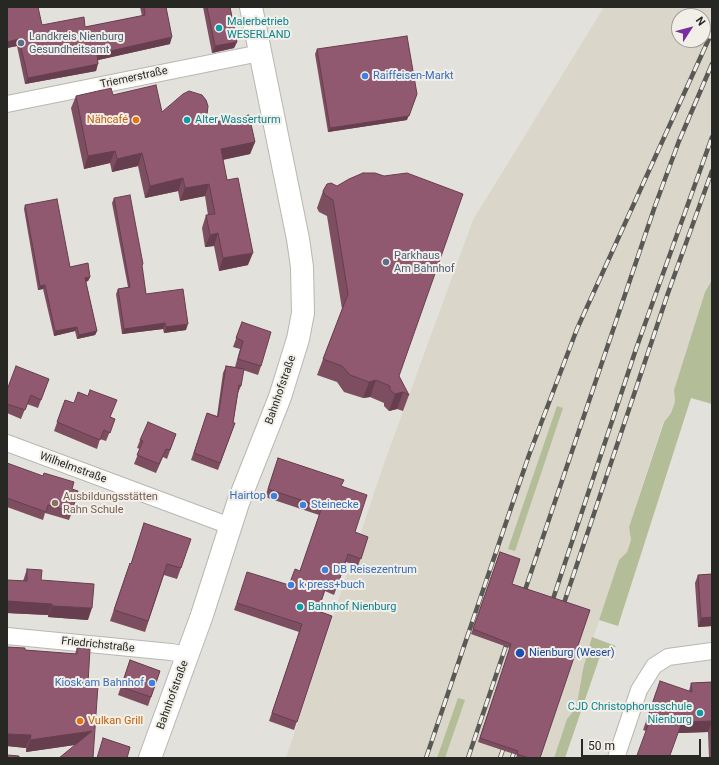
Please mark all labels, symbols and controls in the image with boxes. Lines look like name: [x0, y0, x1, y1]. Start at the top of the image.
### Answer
north arrow: [671, 8, 711, 48]
text: N: [693, 14, 708, 28]
place label: Malerbetrieb WESERLAND: [227, 15, 291, 41]
marker: Malerbetrieb WESERLAND: [214, 23, 224, 33]
place label: Landkreis Nienburg Gesundheitsamt: [29, 30, 124, 56]
marker: Landkreis Nienburg Gesundheitsamt: [16, 38, 26, 48]
street label: Triemerstraße: [99, 64, 169, 92]
place label: Raiffeisen-Markt: [373, 69, 454, 83]
marker: Raiffeisen-Markt: [360, 71, 370, 81]
place label: Nähcafé: [87, 113, 128, 127]
place label: Alter Wasserturm: [195, 113, 281, 127]
marker: Nähcafé: [131, 115, 141, 125]
marker: Alter Wasserturm: [182, 115, 192, 125]
place label: Parkhaus Am Bahnhof: [394, 249, 455, 275]
marker: Parkhaus Am Bahnhof: [381, 257, 391, 267]
street label: Bahnhofstraße: [263, 354, 299, 426]
street label: Wilhelmstraße: [38, 450, 108, 486]
place label: Hairtop: [230, 489, 266, 503]
place label: Ausbildungsstätten Rahn Schule: [63, 490, 158, 516]
marker: Hairtop: [269, 491, 279, 501]
marker: Ausbildungsstätten Rahn Schule: [50, 498, 60, 508]
place label: Steinecke: [311, 498, 359, 512]
marker: Steinecke: [298, 500, 308, 510]
place label: DB Reisezentrum: [333, 563, 417, 577]
marker: DB Reisezentrum: [320, 565, 330, 575]
place label: k press+buch: [299, 578, 365, 592]
marker: k press+buch: [286, 580, 296, 590]
place label: Bahnhof Nienburg: [308, 600, 396, 614]
marker: Bahnhof Nienburg: [295, 602, 305, 612]
street label: Friedrichstraße: [61, 635, 135, 655]
place label: Nienburg (Weser): [529, 646, 615, 660]
marker: Nienburg (Weser): [514, 647, 526, 659]
street label: Bahnhofstraße: [154, 659, 192, 731]
place label: Kiosk am Bahnhof: [55, 676, 144, 690]
marker: Kiosk am Bahnhof: [147, 678, 157, 688]
place label: CJD Christophorusschule Nienburg: [568, 700, 692, 726]
marker: CJD Christophorusschule Nienburg: [695, 708, 705, 718]
place label: Vulkan Grill: [88, 714, 143, 728]
marker: Vulkan Grill: [75, 716, 85, 726]
scale bar: [583, 731, 703, 757]
text: 50 m: [588, 739, 615, 753]

